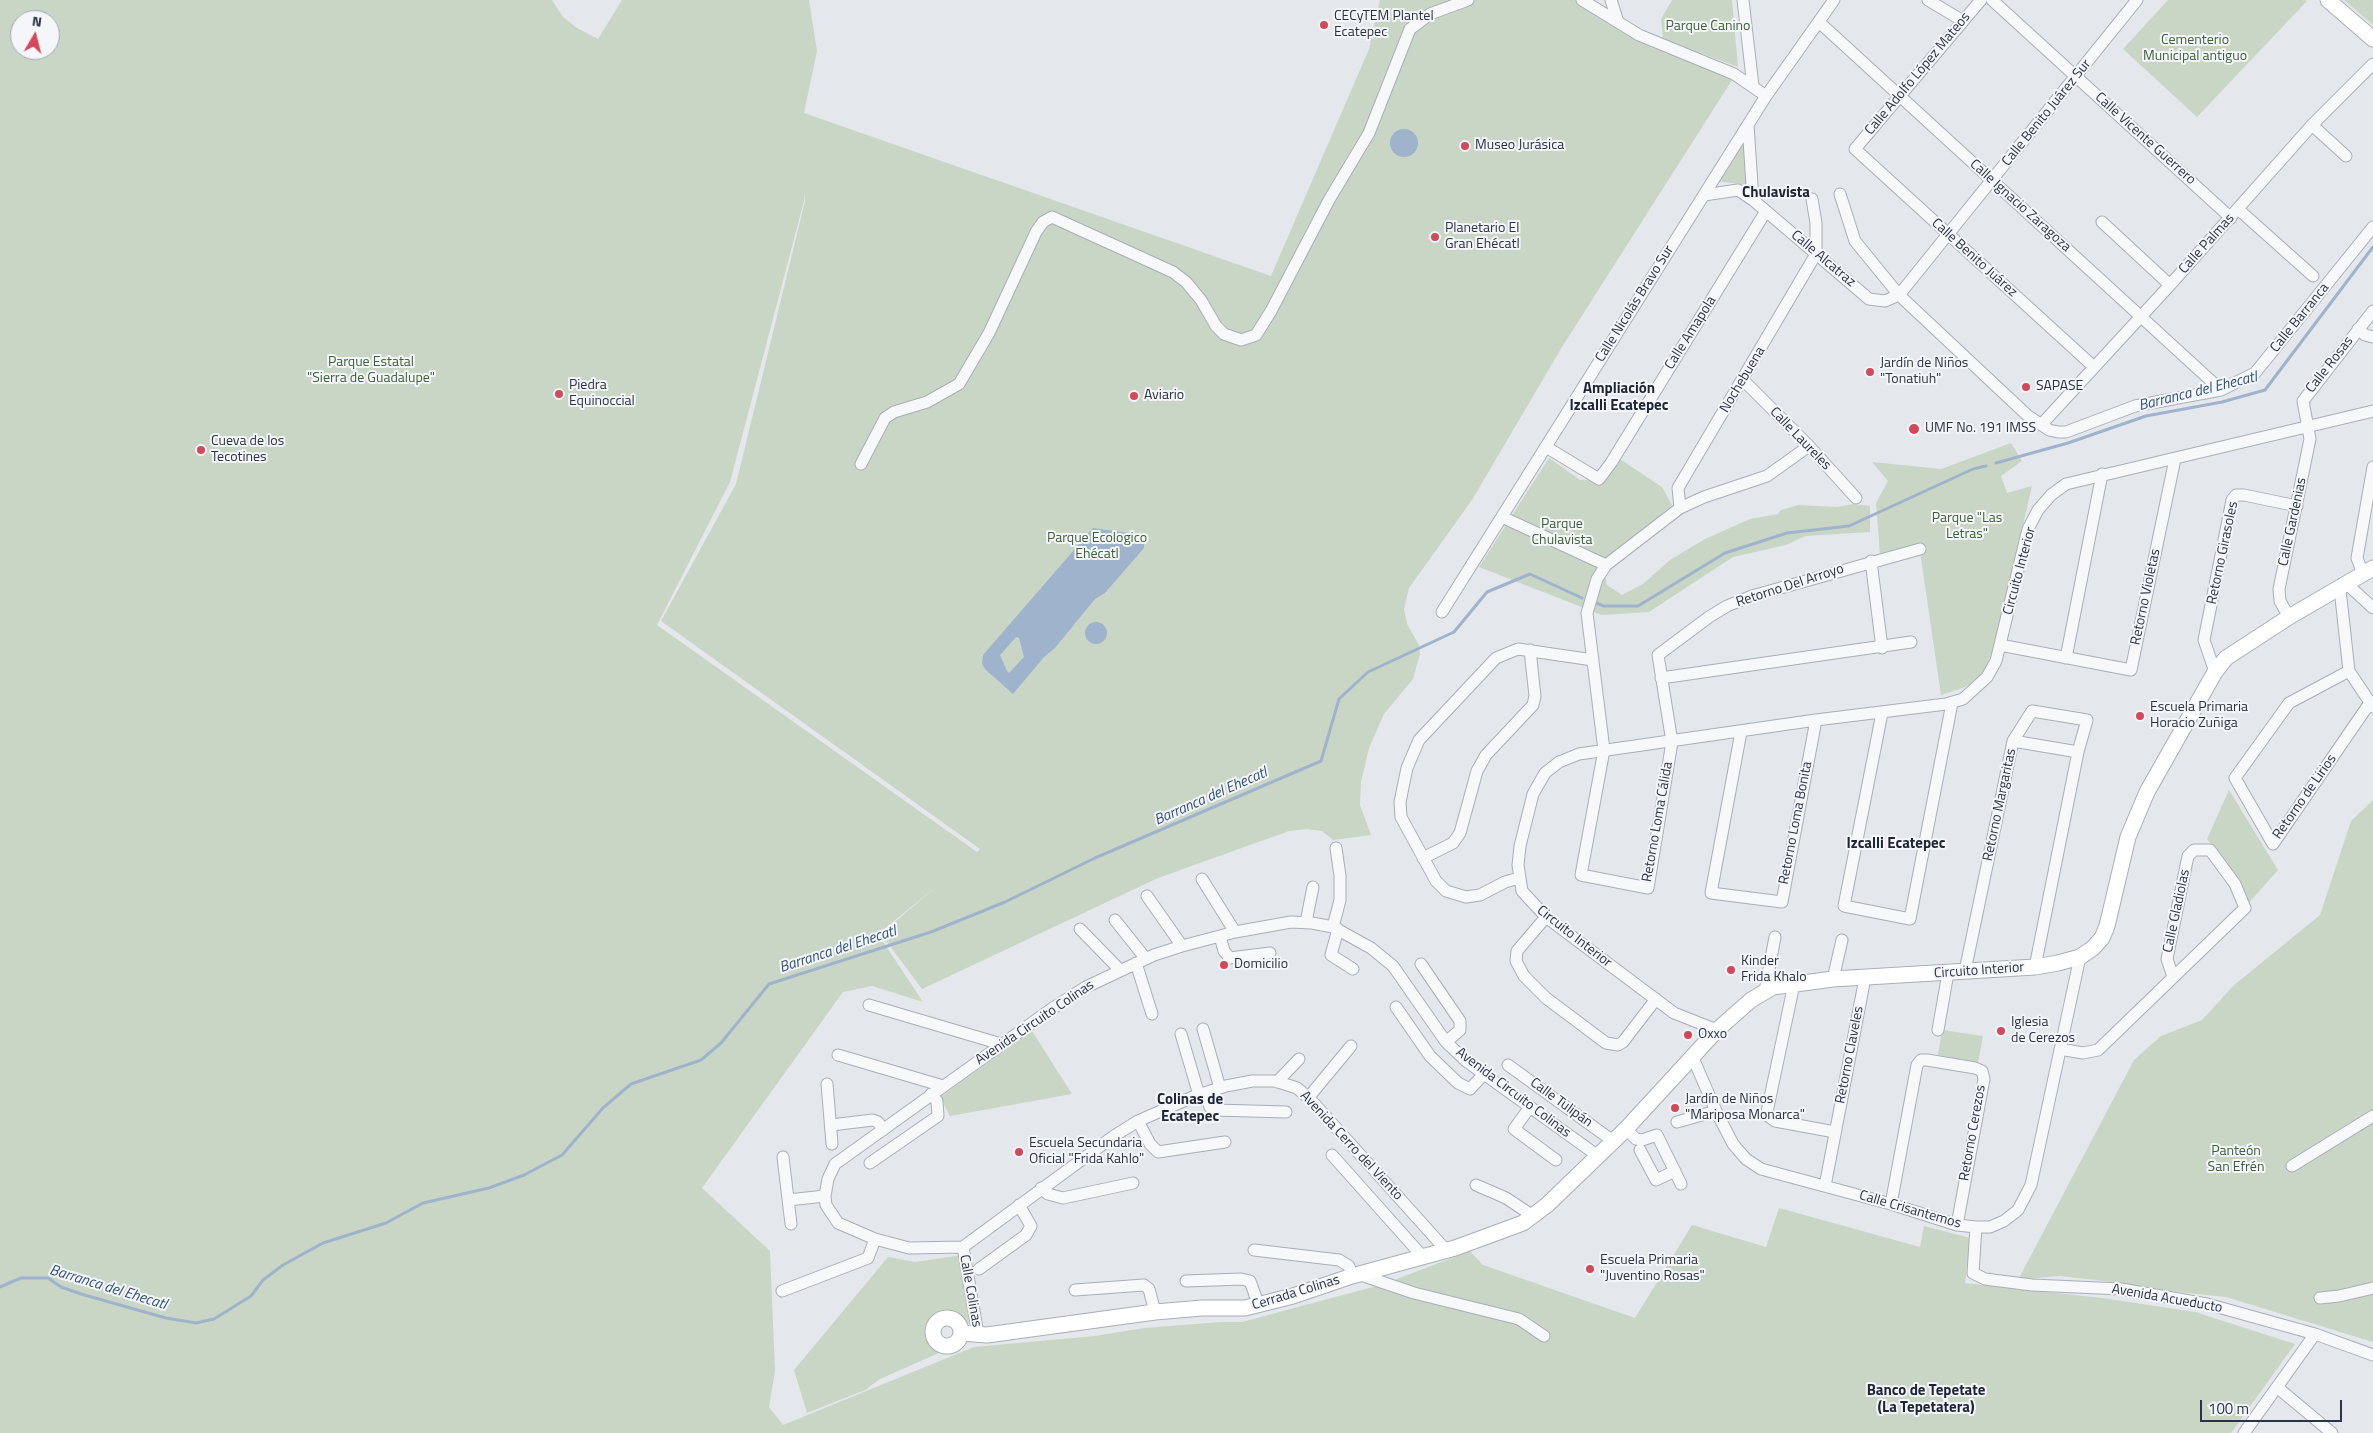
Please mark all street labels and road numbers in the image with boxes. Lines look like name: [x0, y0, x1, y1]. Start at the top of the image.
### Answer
street label: Calle Adolfo López Mateos: [1862, 9, 1974, 139]
street label: Calle Benito Juárez Sur: [1999, 56, 2095, 170]
street label: Calle Vicente Guerrero: [2091, 89, 2199, 189]
street label: Calle Ignacio Zaragoza: [1966, 156, 2074, 256]
street label: Calle Palmas: [2176, 211, 2238, 277]
street label: Calle Benito Juárez: [1928, 215, 2020, 301]
street label: Calle Alcatraz: [1787, 227, 1859, 291]
street label: Calle Nicolás Bravo Sur: [1592, 243, 1678, 365]
street label: Calle Barranca: [2267, 280, 2333, 356]
street label: Calle Amapola: [1662, 293, 1720, 373]
street label: Calle Rosas: [2303, 333, 2357, 397]
street label: Nochebuena: [1717, 344, 1769, 416]
street label: Calle Laureles: [1766, 404, 1834, 474]
street label: Calle Gardenias: [2275, 476, 2311, 568]
street label: Retorno Girasoles: [2204, 500, 2242, 606]
street label: Circuito Interior: [2000, 525, 2040, 617]
street label: Retorno Violetas: [2128, 547, 2164, 647]
street label: Retorno Del Arroyo: [1734, 561, 1846, 611]
street label: Retorno Margaritas: [1980, 747, 2020, 863]
street label: Retorno de Lirios: [2269, 751, 2341, 843]
street label: Retorno Loma Bonita: [1776, 760, 1816, 886]
street label: Retorno Loma Cálida: [1639, 761, 1677, 883]
street label: Calle Gladiolas: [2160, 868, 2194, 954]
street label: Circuito Interior: [1533, 903, 1615, 971]
street label: Circuito Interior: [1933, 959, 2025, 983]
street label: Avenida Circuito Colinas: [973, 977, 1097, 1069]
street label: Retorno Claveles: [1832, 1005, 1868, 1105]
street label: Avenida Circuito Colinas: [1452, 1044, 1574, 1142]
street label: Calle Tulipán: [1527, 1075, 1595, 1131]
street label: Retorno Cerezos: [1956, 1084, 1990, 1182]
street label: Avenida Cerro del Viento: [1296, 1088, 1406, 1204]
street label: Calle Crisantemos: [1857, 1187, 1963, 1233]
street label: Calle Colinas: [955, 1253, 985, 1329]
street label: Cerrada Colinas: [1250, 1272, 1342, 1314]
street label: Avenida Acueducto: [2110, 1281, 2224, 1317]

